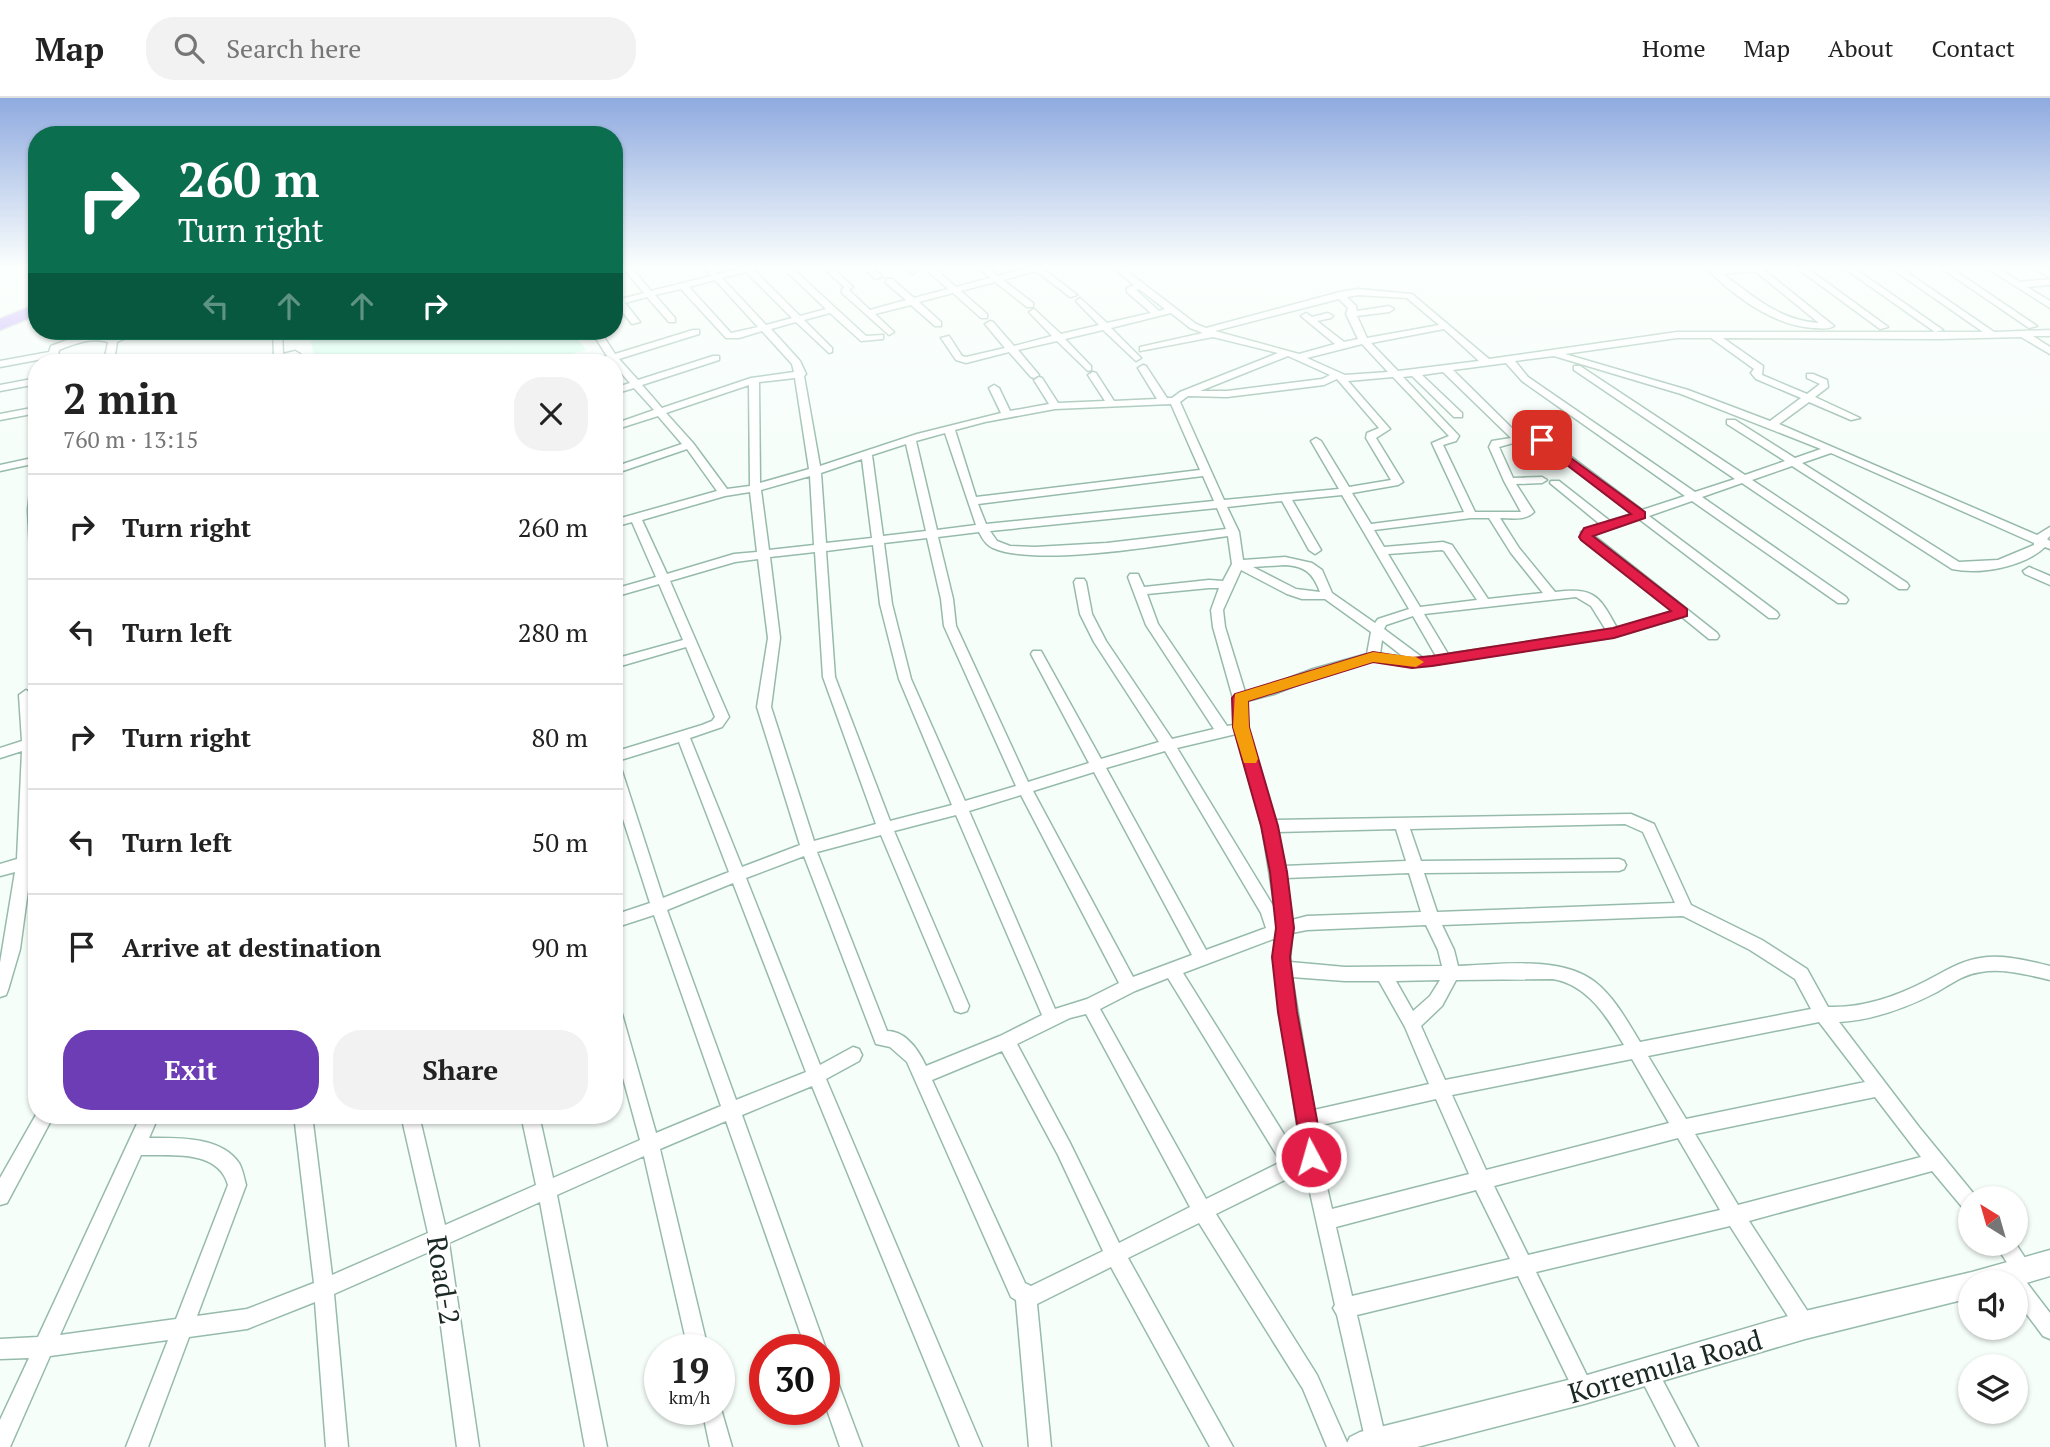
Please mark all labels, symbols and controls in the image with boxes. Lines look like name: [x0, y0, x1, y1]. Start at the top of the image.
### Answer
search box: [146, 17, 636, 80]
text: Map: [35, 27, 104, 70]
icon: search: [170, 29, 208, 67]
text: Search here: [226, 31, 361, 65]
text: Home: [1642, 32, 1706, 64]
text: Map: [1744, 32, 1790, 64]
text: About: [1828, 32, 1894, 64]
text: Contact: [1932, 32, 2015, 64]
text: 260 m: [178, 146, 320, 211]
icon: right: [63, 154, 154, 245]
text: Turn right: [178, 209, 324, 251]
icon: left: [197, 287, 235, 325]
icon: ahead: [270, 287, 308, 325]
icon: ahead: [343, 287, 381, 325]
icon: right: [416, 287, 454, 325]
text: 2 min: [63, 370, 178, 426]
button: close: [514, 377, 588, 451]
pin: [1512, 410, 1572, 470]
icon: arrive: [1523, 421, 1561, 459]
text: 760 m · 13:15: [63, 424, 198, 455]
icon: right: [63, 508, 101, 546]
text: Turn right: [122, 510, 251, 544]
text: 260 m: [518, 510, 588, 544]
icon: left: [63, 613, 101, 651]
text: Turn left: [122, 615, 232, 649]
text: 280 m: [518, 615, 588, 649]
icon: right: [63, 718, 101, 756]
text: Turn right: [122, 720, 251, 754]
text: 80 m: [532, 720, 588, 754]
icon: left: [63, 823, 101, 861]
text: Turn left: [122, 825, 232, 859]
text: 50 m: [532, 825, 588, 859]
icon: arrive: [63, 928, 101, 966]
text: Arrive at destination: [122, 930, 381, 964]
text: 90 m: [532, 930, 588, 964]
button: Exit: [63, 1030, 319, 1110]
button: Share: [333, 1030, 588, 1110]
position arrow: [1274, 1120, 1348, 1194]
north arrow: [1958, 1186, 2028, 1256]
map controls: [1958, 1186, 2028, 1424]
street label: Road-2: [419, 1233, 469, 1327]
button: sound: [1958, 1270, 2028, 1340]
street label: Korremula Road: [1564, 1321, 1766, 1411]
speed limit sign: 30: [749, 1334, 840, 1425]
text: 19: [670, 1347, 709, 1393]
button: layers: [1958, 1354, 2028, 1424]
text: km/h: [669, 1385, 710, 1409]

